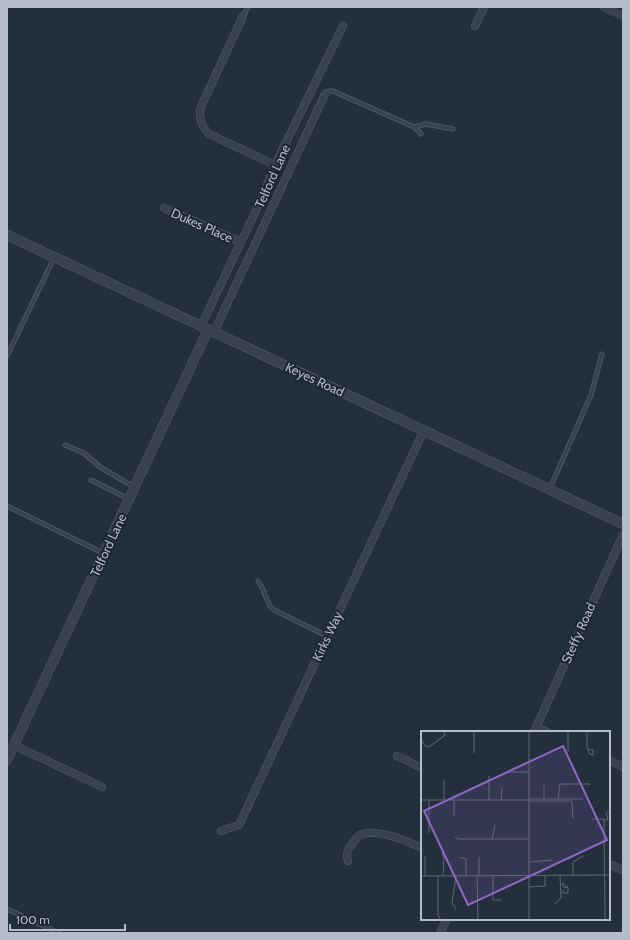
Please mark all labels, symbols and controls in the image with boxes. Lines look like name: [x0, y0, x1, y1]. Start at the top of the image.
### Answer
street label: Telford Lane: [251, 142, 293, 210]
street label: Dukes Place: [169, 204, 236, 246]
street label: Keyes Road: [283, 358, 347, 400]
street label: Telford Lane: [86, 511, 130, 579]
street label: Steffy Road: [558, 600, 598, 666]
street label: Kirks Way: [309, 608, 346, 663]
inset map: [421, 731, 610, 920]
scale bar: [10, 906, 125, 932]
text: 100 m: [16, 912, 50, 927]

